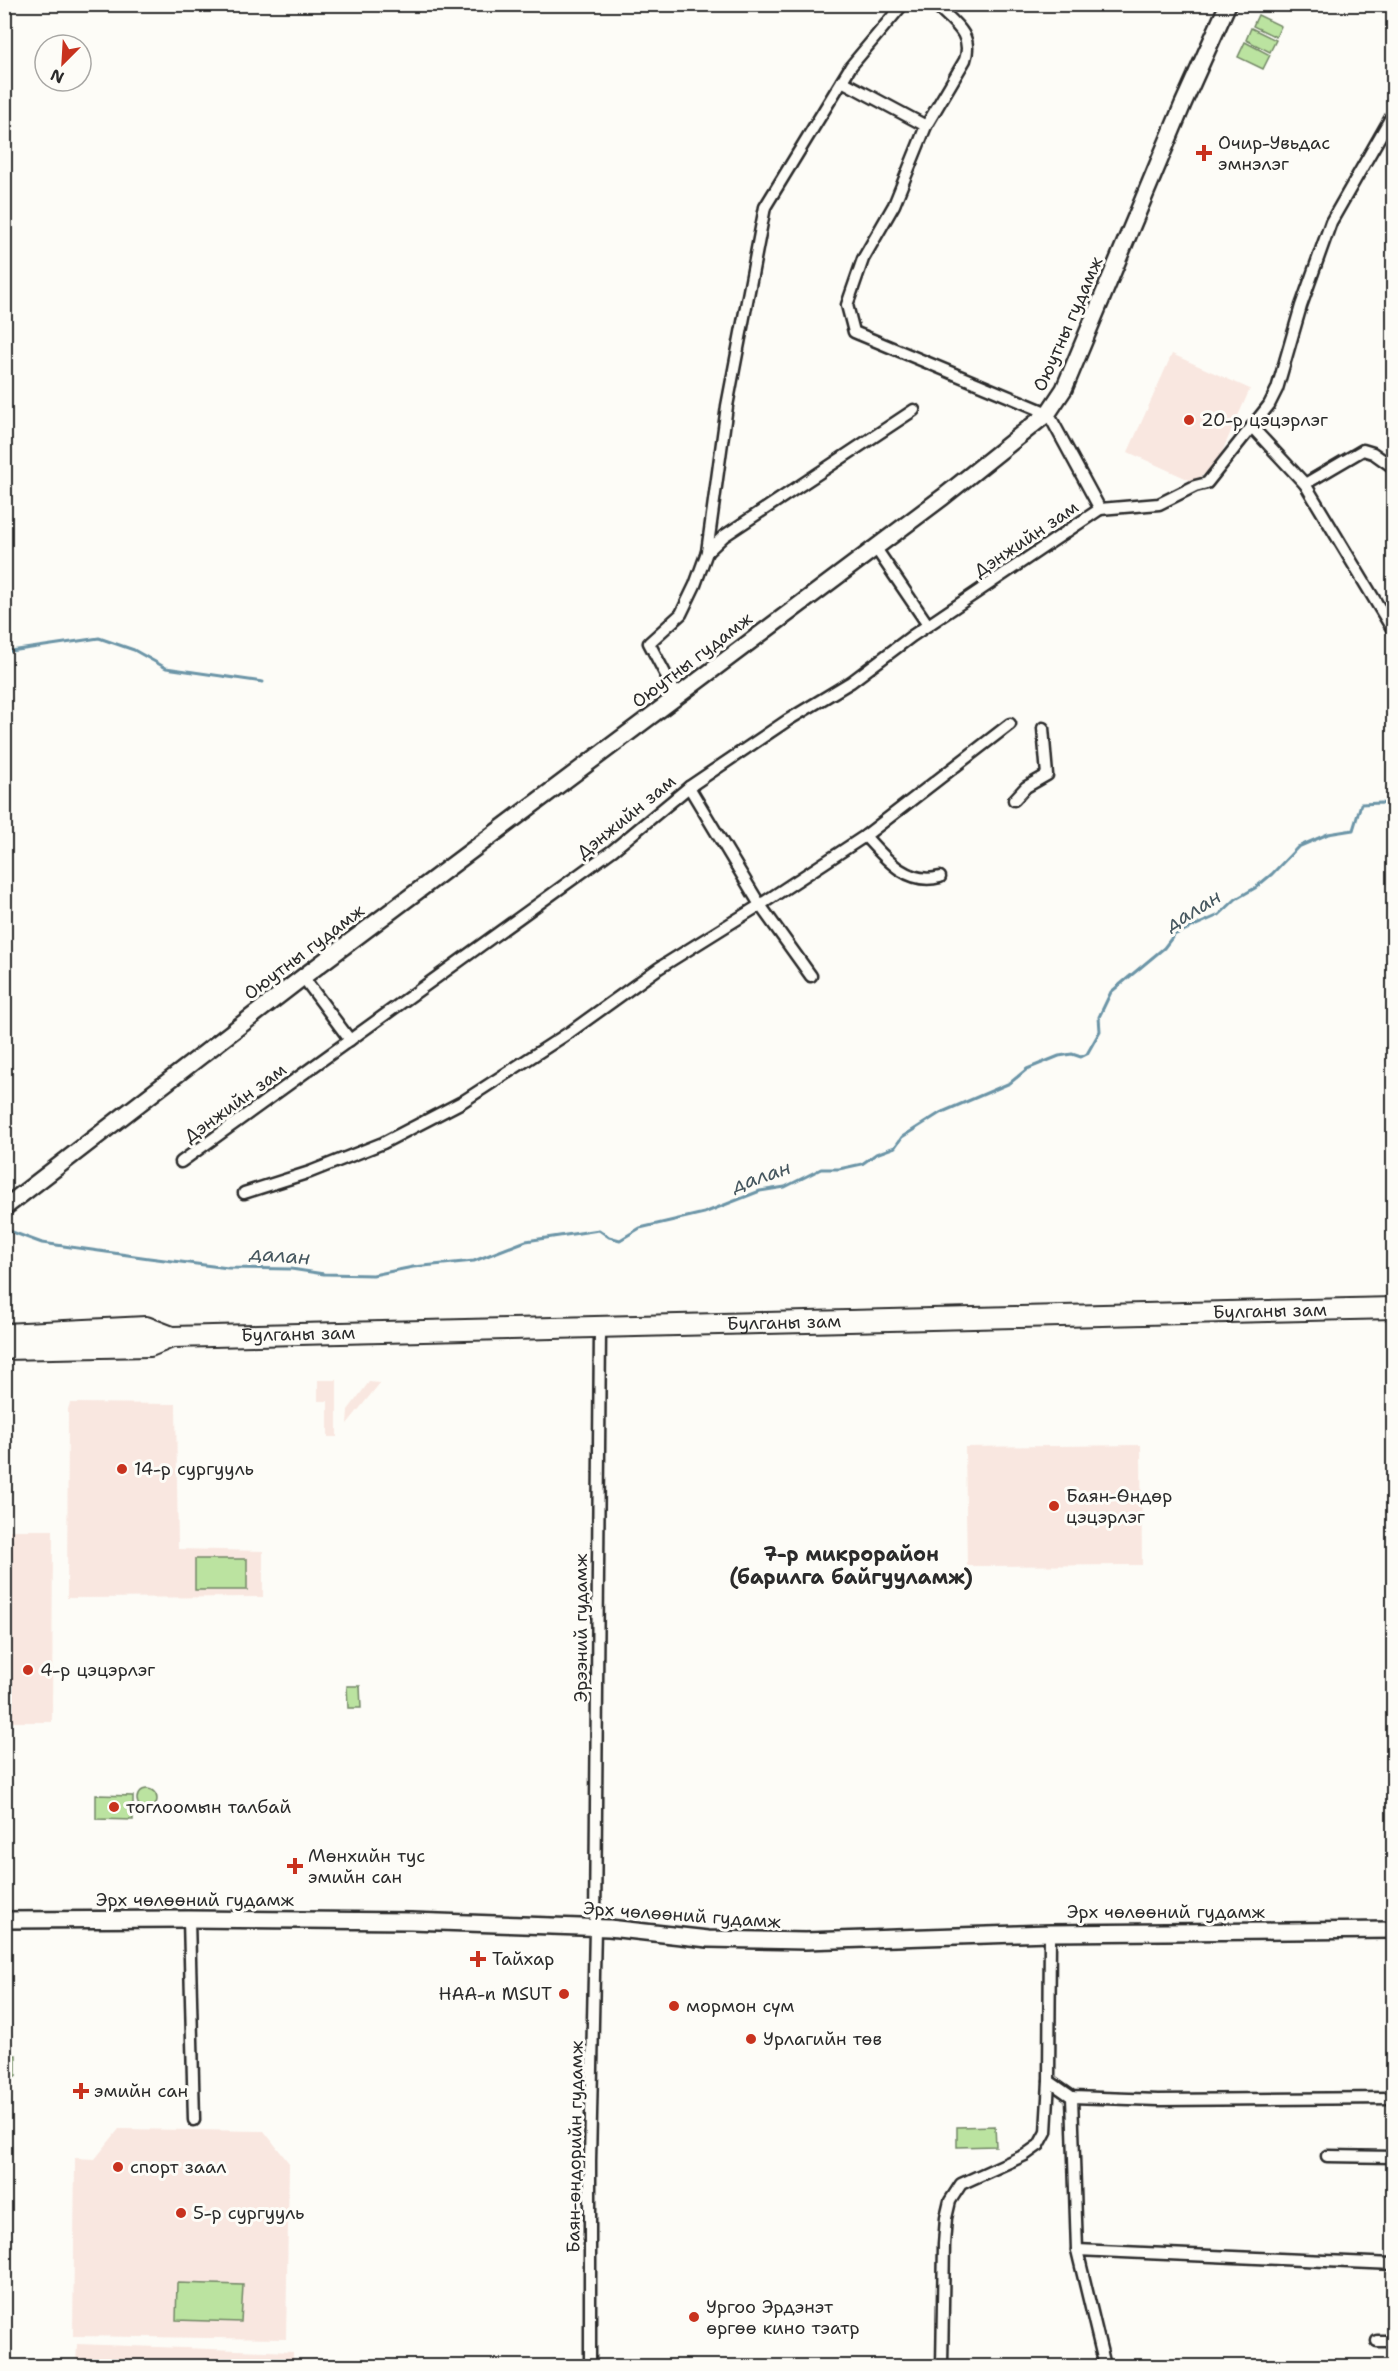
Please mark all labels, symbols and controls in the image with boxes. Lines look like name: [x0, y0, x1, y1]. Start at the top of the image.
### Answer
north arrow: [33, 33, 93, 93]
text: N: [47, 64, 67, 88]
place label: Oчир-Увьдас эмнэлэг: [1218, 131, 1330, 176]
marker: Oчир-Увьдас эмнэлэг: [1195, 144, 1213, 162]
street label: Оюутны гудамж: [1028, 252, 1109, 395]
place label: 20-р цэцэрлэг: [1201, 408, 1328, 432]
marker: 20-р цэцэрлэг: [1182, 413, 1196, 427]
street label: Дэнжийн зам: [969, 495, 1083, 583]
street label: Оюутны гудамж: [627, 606, 758, 713]
street label: Дэнжийн зам: [571, 769, 681, 865]
water label: далан: [1160, 883, 1226, 937]
street label: Оюутны гудамж: [239, 898, 370, 1005]
street label: Дэнжийн зам: [179, 1058, 291, 1148]
water label: далан: [727, 1154, 794, 1198]
water label: далан: [248, 1239, 311, 1271]
street label: Булганы зам: [1213, 1298, 1327, 1324]
street label: Булганы зам: [727, 1309, 841, 1336]
street label: Булганы зам: [241, 1321, 356, 1347]
place label: 14-р сургууль: [134, 1457, 254, 1481]
marker: 14-р сургууль: [115, 1462, 129, 1476]
place label: Баян-Өндөр цэцэрлэг: [1066, 1484, 1172, 1529]
marker: Баян-Өндөр цэцэрлэг: [1047, 1499, 1061, 1513]
district label: 7-р микрорайон (барилга байгууламж): [729, 1541, 973, 1590]
street label: Эрээний гудамж: [569, 1553, 593, 1702]
place label: 4-р цэцэрлэг: [40, 1658, 155, 1682]
marker: 4-р цэцэрлэг: [21, 1663, 35, 1677]
place label: тоглоомын талбай: [126, 1795, 291, 1819]
marker: тоглоомын талбай: [107, 1800, 121, 1814]
place label: Мөнхийн тус эмийн сан: [308, 1844, 425, 1889]
marker: Мөнхийн тус эмийн сан: [286, 1857, 304, 1875]
street label: Эрх чөлөөний гудамж: [96, 1888, 295, 1912]
street label: Эрх чөлөөний гудамж: [582, 1896, 782, 1934]
street label: Эрх чөлөөний гудамж: [1067, 1900, 1266, 1924]
place label: Тайхар: [492, 1947, 554, 1971]
marker: Тайхар: [469, 1950, 487, 1968]
place label: HAA-n MSUT: [438, 1982, 552, 2006]
marker: HAA-n MSUT: [557, 1987, 571, 2001]
place label: мормон сүм: [686, 1994, 794, 2018]
marker: мормон сүм: [667, 1999, 681, 2013]
place label: Урлагийн төв: [763, 2027, 882, 2051]
marker: Урлагийн төв: [744, 2032, 758, 2046]
street label: Баян-өндорийн гудамж: [561, 2040, 589, 2253]
place label: эмийн сан: [94, 2079, 188, 2103]
marker: эмийн сан: [72, 2082, 90, 2100]
place label: спорт заал: [130, 2155, 226, 2179]
marker: спорт заал: [111, 2160, 125, 2174]
place label: 5-р сургууль: [193, 2201, 304, 2225]
marker: 5-р сургууль: [174, 2206, 188, 2220]
place label: Ургоо Эрдэнэт өргөө кино тэатр: [706, 2295, 860, 2340]
marker: Ургоо Эрдэнэт өргөө кино тэатр: [687, 2310, 701, 2324]

